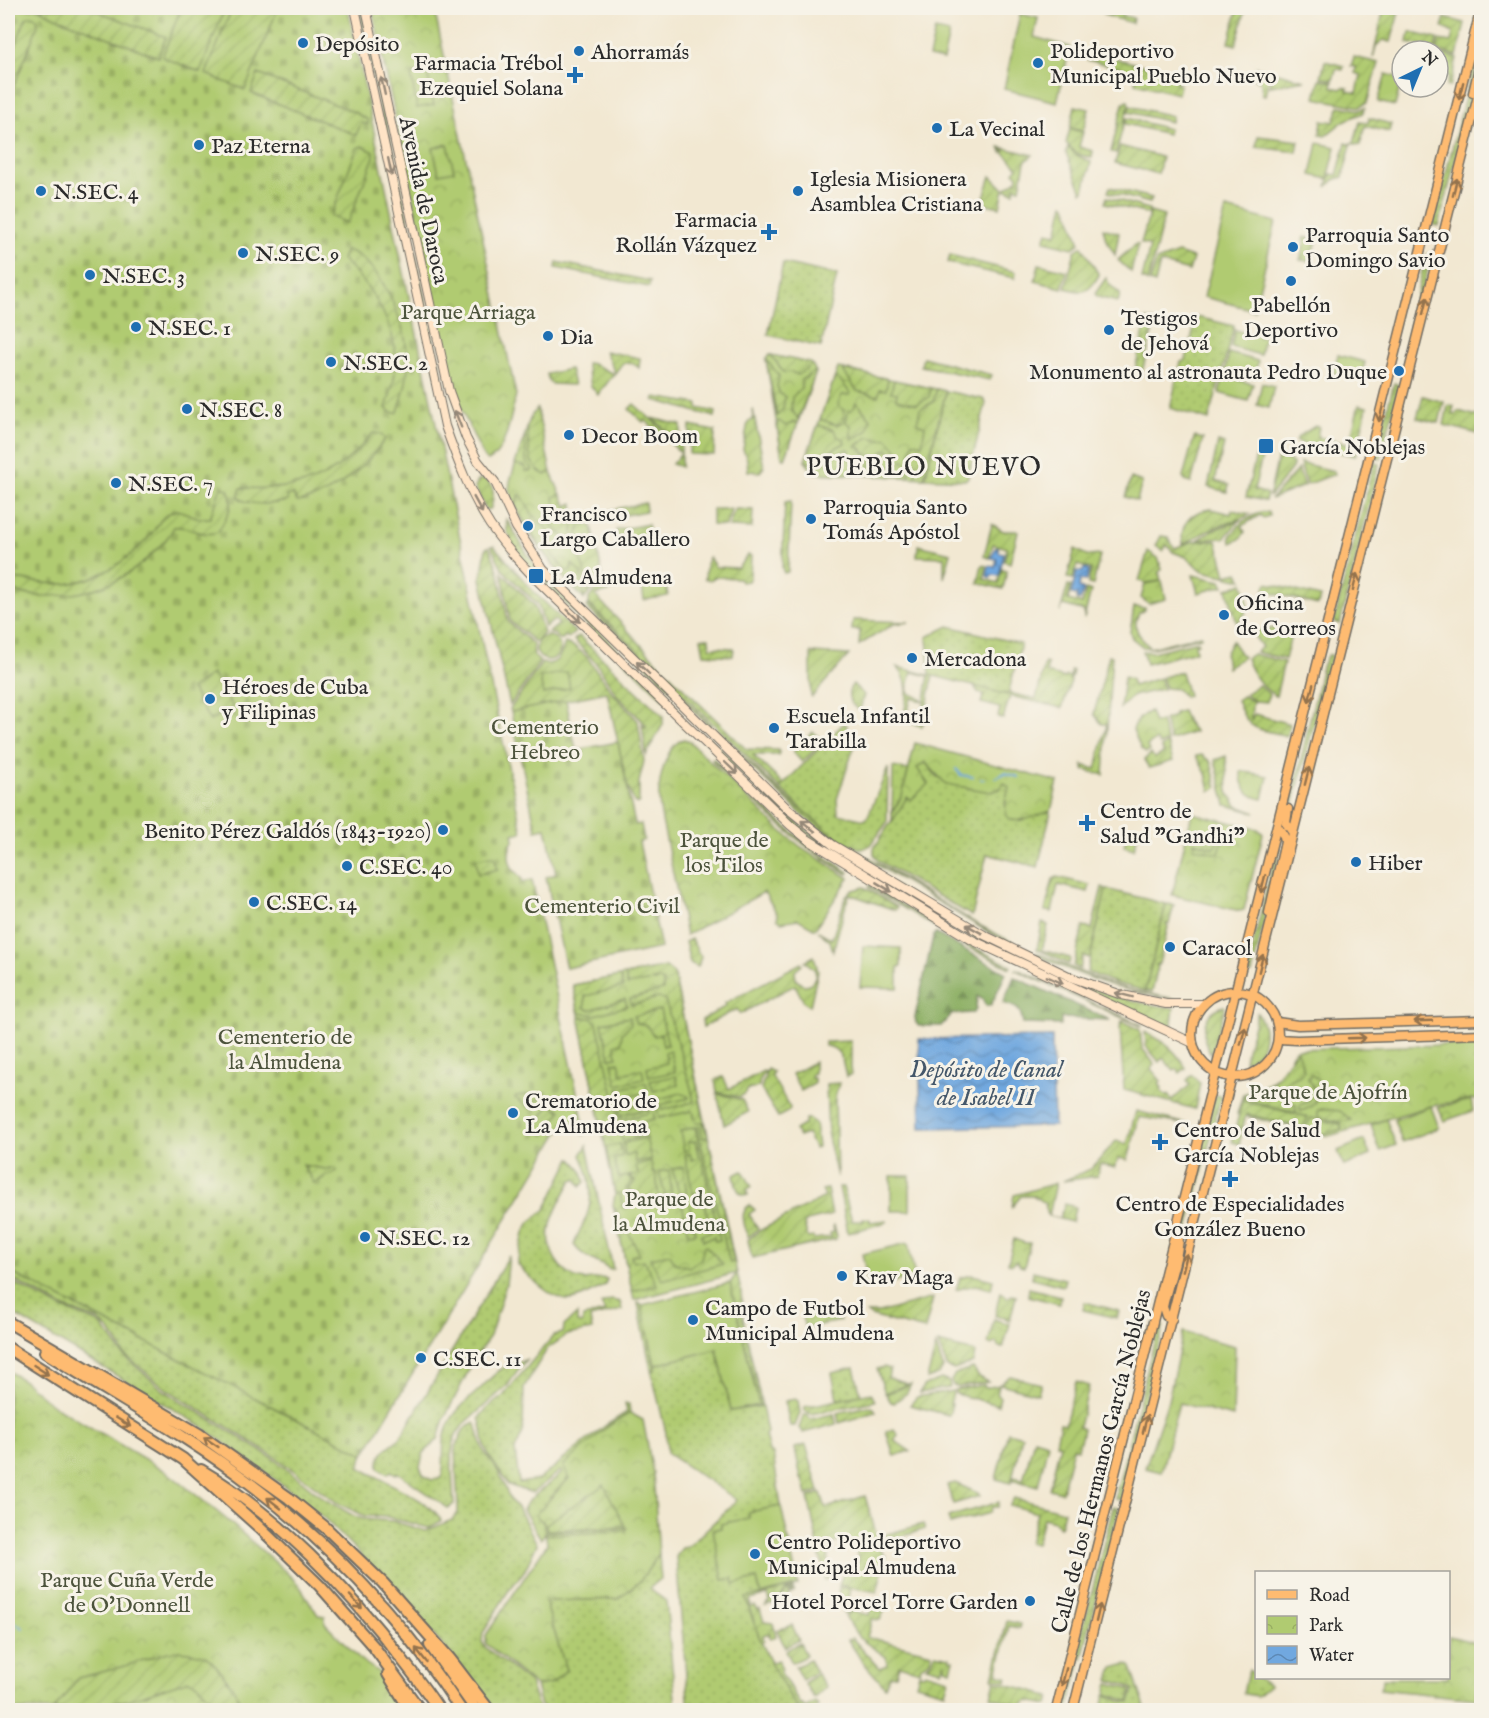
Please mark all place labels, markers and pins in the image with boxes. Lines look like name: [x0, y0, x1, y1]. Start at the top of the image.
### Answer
place label: Depósito: [315, 31, 400, 59]
marker: Depósito: [296, 36, 310, 50]
place label: Polideportivo Municipal Pueblo Nuevo: [1050, 38, 1277, 91]
place label: Ahorramás: [590, 39, 689, 67]
marker: Ahorramás: [572, 44, 586, 58]
place label: Farmacia Trébol Ezequiel Solana: [414, 50, 563, 103]
marker: Polideportivo Municipal Pueblo Nuevo: [1031, 56, 1045, 70]
marker: Farmacia Trébol Ezequiel Solana: [568, 68, 582, 82]
place label: La Vecinal: [949, 116, 1045, 144]
marker: La Vecinal: [930, 121, 944, 135]
place label: Paz Eterna: [211, 133, 311, 161]
marker: Paz Eterna: [192, 138, 206, 152]
place label: Iglesia Misionera Asamblea Cristiana: [809, 166, 983, 219]
place label: N.SEC. 4: [53, 179, 139, 207]
marker: N.SEC. 4: [34, 184, 48, 198]
marker: Iglesia Misionera Asamblea Cristiana: [791, 184, 805, 198]
place label: Farmacia Rollán Vázquez: [615, 207, 757, 260]
place label: Parroquia Santo Domingo Savio: [1305, 222, 1450, 275]
marker: Farmacia Rollán Vázquez: [762, 225, 776, 239]
marker: Parroquia Santo Domingo Savio: [1286, 240, 1300, 254]
place label: N.SEC. 9: [255, 241, 339, 269]
marker: N.SEC. 9: [236, 246, 250, 260]
place label: N.SEC. 3: [102, 263, 185, 291]
marker: N.SEC. 3: [83, 268, 97, 282]
marker: Pabellón Deportivo: [1284, 274, 1298, 288]
place label: Pabellón Deportivo: [1244, 292, 1338, 345]
place label: Testigos de Jehová: [1121, 305, 1209, 358]
place label: N.SEC. 1: [148, 315, 231, 343]
marker: N.SEC. 1: [129, 320, 143, 334]
marker: Testigos de Jehová: [1102, 323, 1116, 337]
place label: Dia: [560, 324, 594, 352]
marker: Dia: [541, 329, 555, 343]
place label: N.SEC. 2: [343, 350, 428, 378]
marker: N.SEC. 2: [324, 355, 338, 369]
place label: Monumento al astronauta Pedro Duque: [1029, 359, 1387, 387]
marker: Monumento al astronauta Pedro Duque: [1392, 364, 1406, 378]
place label: N.SEC. 8: [199, 397, 282, 425]
marker: N.SEC. 8: [180, 402, 194, 416]
place label: Decor Boom: [581, 423, 698, 451]
marker: Decor Boom: [562, 428, 576, 442]
place label: García Noblejas: [1280, 434, 1425, 462]
marker: García Noblejas: [1257, 437, 1275, 455]
place label: N.SEC. 7: [128, 471, 213, 499]
marker: N.SEC. 7: [109, 476, 123, 490]
place label: Parroquia Santo Tomás Apóstol: [823, 494, 968, 547]
place label: Francisco Largo Caballero: [540, 501, 690, 554]
marker: Parroquia Santo Tomás Apóstol: [804, 512, 818, 526]
marker: Francisco Largo Caballero: [521, 519, 535, 533]
place label: La Almudena: [550, 564, 673, 592]
marker: La Almudena: [527, 567, 545, 585]
place label: Oficina de Correos: [1236, 590, 1336, 643]
marker: Oficina de Correos: [1217, 608, 1231, 622]
place label: Mercadona: [924, 646, 1027, 674]
marker: Mercadona: [905, 651, 919, 665]
place label: Héroes de Cuba y Filipinas: [221, 674, 369, 727]
marker: Héroes de Cuba y Filipinas: [203, 692, 217, 706]
place label: Escuela Infantil Tarabilla: [786, 703, 930, 756]
marker: Escuela Infantil Tarabilla: [767, 721, 781, 735]
place label: Centro de Salud "Gandhi": [1100, 798, 1245, 851]
marker: Centro de Salud "Gandhi": [1078, 814, 1096, 832]
place label: Benito Pérez Galdós (1843-1920): [144, 818, 431, 846]
marker: Benito Pérez Galdós (1843-1920): [436, 823, 450, 837]
place label: Hiber: [1368, 850, 1423, 878]
place label: C.SEC. 40: [359, 854, 453, 882]
marker: Hiber: [1349, 855, 1363, 869]
marker: C.SEC. 40: [340, 859, 354, 873]
place label: C.SEC. 14: [266, 890, 357, 918]
marker: C.SEC. 14: [247, 895, 261, 909]
place label: Caracol: [1182, 935, 1252, 963]
marker: Caracol: [1163, 940, 1177, 954]
place label: Crematorio de La Almudena: [525, 1088, 657, 1141]
marker: Crematorio de La Almudena: [506, 1106, 520, 1120]
place label: Centro de Salud García Noblejas: [1174, 1117, 1321, 1170]
marker: Centro de Salud García Noblejas: [1151, 1133, 1169, 1151]
marker: Centro de Especialidades González Bueno: [1221, 1170, 1239, 1188]
place label: Centro de Especialidades González Bueno: [1116, 1191, 1344, 1244]
place label: N.SEC. 12: [377, 1225, 470, 1253]
marker: N.SEC. 12: [358, 1230, 372, 1244]
place label: Krav Maga: [854, 1264, 954, 1292]
marker: Krav Maga: [835, 1269, 849, 1283]
place label: Campo de Futbol Municipal Almudena: [705, 1295, 895, 1348]
marker: Campo de Futbol Municipal Almudena: [686, 1313, 700, 1327]
place label: C.SEC. 11: [433, 1346, 521, 1374]
marker: C.SEC. 11: [414, 1351, 428, 1365]
place label: Centro Polideportivo Municipal Almudena: [767, 1529, 961, 1582]
marker: Centro Polideportivo Municipal Almudena: [748, 1547, 762, 1561]
place label: Hotel Porcel Torre Garden: [771, 1589, 1018, 1617]
marker: Hotel Porcel Torre Garden: [1023, 1594, 1037, 1608]

